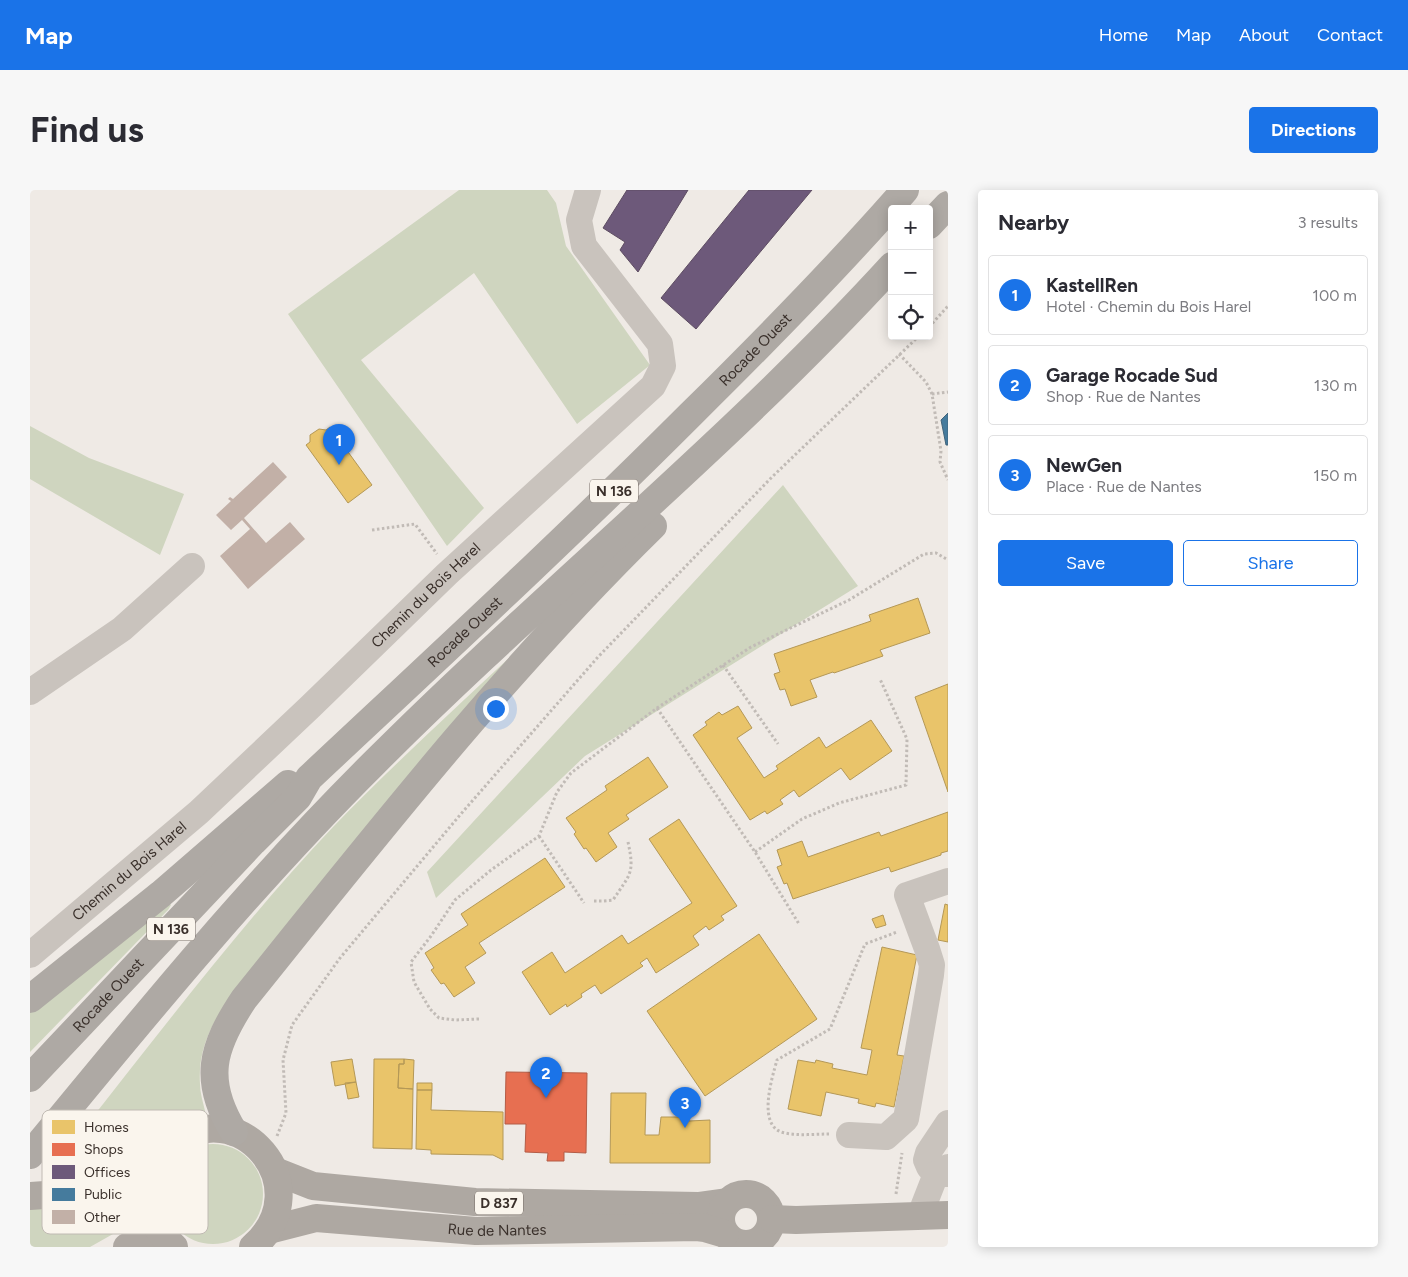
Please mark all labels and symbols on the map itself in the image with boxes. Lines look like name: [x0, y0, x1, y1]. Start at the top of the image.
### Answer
street label: Rocade Ouest: [715, 309, 796, 390]
pin: 1: [323, 424, 355, 465]
road number: N 136: [590, 480, 638, 502]
street label: Chemin du Bois Harel: [367, 539, 484, 652]
street label: Rocade Ouest: [424, 592, 506, 671]
your location: [483, 696, 509, 722]
street label: Chemin du Bois Harel: [68, 818, 190, 924]
road number: N 136: [147, 918, 195, 941]
street label: Rocade Ouest: [69, 954, 148, 1036]
pin: 2: [530, 1057, 562, 1098]
pin: 3: [669, 1087, 701, 1128]
legend: [42, 1110, 208, 1234]
text: Homes: [84, 1119, 129, 1136]
text: Shops: [84, 1141, 123, 1158]
text: Offices: [84, 1164, 130, 1181]
text: Public: [84, 1186, 122, 1203]
road number: D 837: [475, 1191, 523, 1214]
text: Other: [84, 1209, 121, 1226]
street label: Rue de Nantes: [447, 1220, 547, 1240]

